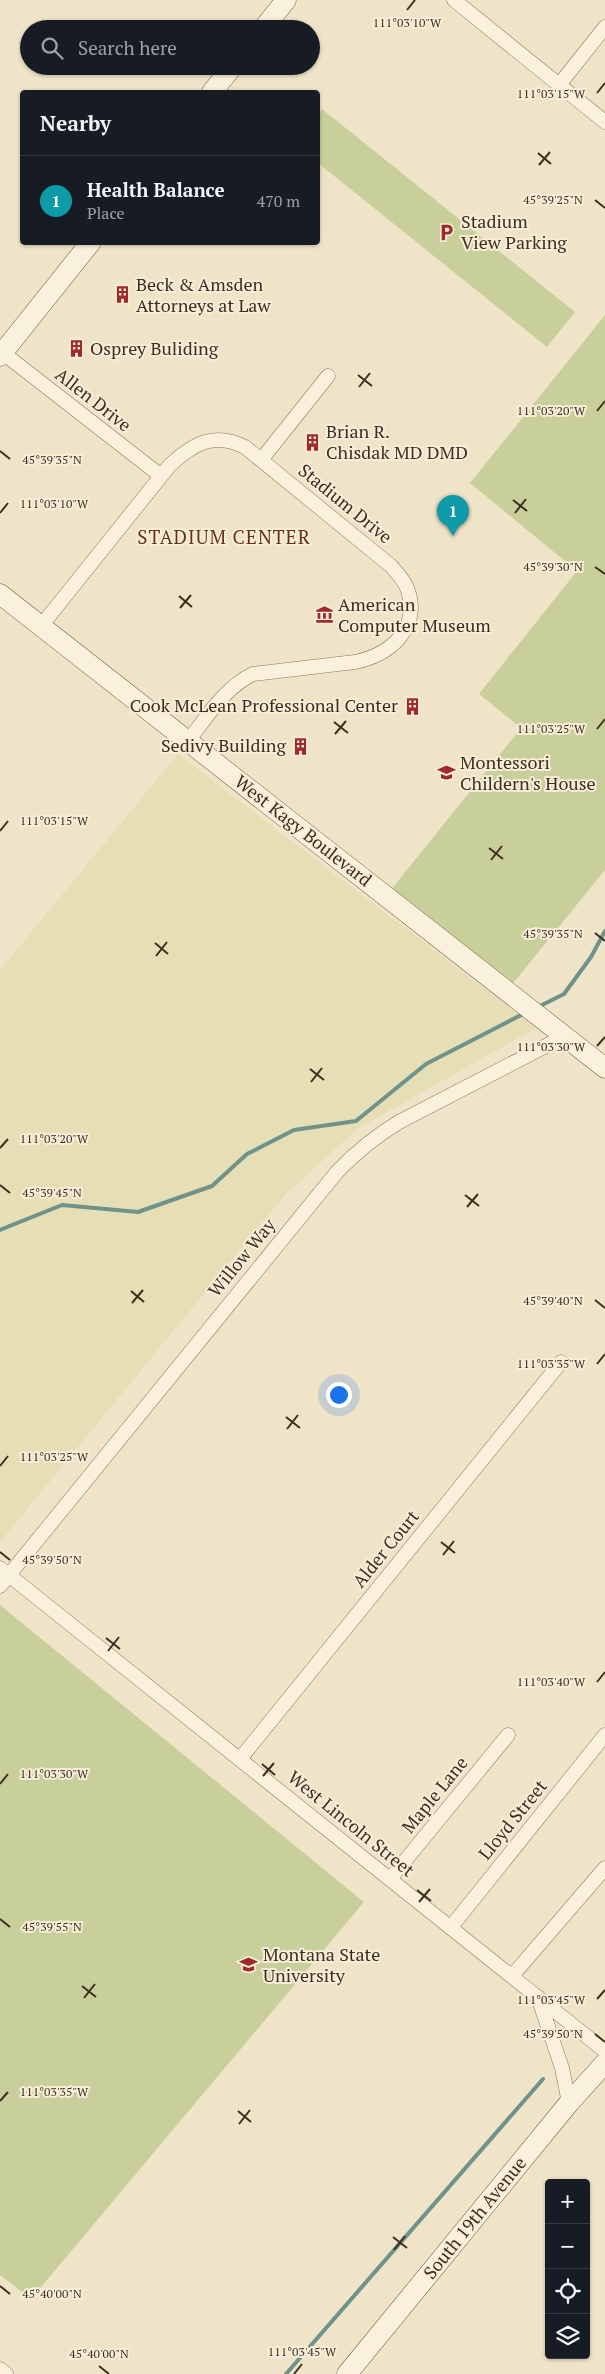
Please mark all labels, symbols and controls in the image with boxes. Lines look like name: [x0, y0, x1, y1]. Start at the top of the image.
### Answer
text: 111°03'10"W: [373, 15, 442, 30]
search box: [20, 20, 320, 75]
icon: search: [38, 34, 66, 62]
text: Search here: [78, 35, 177, 60]
text: 111°03'15"W: [517, 86, 586, 101]
text: Nearby: [40, 109, 111, 137]
text: Health Balance: [87, 177, 225, 202]
text: 1: [51, 190, 61, 212]
text: 470 m: [257, 190, 300, 212]
text: 45°39'25"N: [523, 192, 583, 207]
text: Place: [87, 202, 125, 224]
place label: Stadium View Parking: [461, 209, 567, 254]
parking icon: Stadium View Parking: [437, 222, 457, 242]
place label: Beck & Amsden Attorneys at Law: [136, 272, 271, 317]
building icon: Beck & Amsden Attorneys at Law: [112, 285, 132, 305]
place label: Osprey Buliding: [90, 336, 219, 360]
building icon: Osprey Buliding: [66, 339, 86, 359]
street label: Allen Drive: [51, 362, 137, 436]
text: 111°03'20"W: [517, 403, 586, 418]
place label: Brian R. Chisdak MD DMD: [326, 419, 468, 464]
building icon: Brian R. Chisdak MD DMD: [302, 432, 322, 452]
text: 45°39'35"N: [22, 452, 82, 467]
street label: Stadium Drive: [294, 458, 397, 548]
pin: 1: [437, 495, 469, 536]
text: 111°03'10"W: [20, 496, 89, 511]
district label: STADIUM CENTER: [137, 524, 311, 549]
text: 45°39'30"N: [523, 559, 583, 574]
place label: American Computer Museum: [338, 592, 491, 637]
museum icon: American Computer Museum: [314, 605, 334, 625]
place label: Cook McLean Professional Center: [130, 693, 398, 717]
building icon: Cook McLean Professional Center: [402, 696, 422, 716]
text: 111°03'25"W: [517, 721, 586, 736]
place label: Sedivy Building: [161, 733, 287, 757]
building icon: Sedivy Building: [290, 736, 310, 756]
place label: Montessori Childern's House: [460, 750, 596, 795]
school or university icon: Montessori Childern's House: [436, 763, 456, 783]
street label: West Kagy Boulevard: [230, 769, 377, 891]
text: 111°03'15"W: [20, 813, 89, 828]
text: 45°39'35"N: [523, 926, 583, 941]
text: 111°03'30"W: [517, 1039, 586, 1054]
text: 111°03'20"W: [20, 1131, 89, 1146]
text: 45°39'45"N: [22, 1185, 82, 1200]
street label: Willow Way: [202, 1213, 281, 1301]
text: 45°39'40"N: [523, 1293, 583, 1308]
text: 111°03'35"W: [517, 1356, 586, 1371]
your location: [326, 1382, 352, 1408]
text: 111°03'25"W: [20, 1449, 89, 1464]
street label: Alder Court: [347, 1504, 424, 1592]
text: 45°39'50"N: [22, 1552, 82, 1567]
text: 111°03'40"W: [517, 1674, 586, 1689]
street label: Maple Lane: [396, 1751, 473, 1838]
street label: West Lincoln Street: [283, 1765, 420, 1882]
text: 111°03'30"W: [20, 1766, 89, 1781]
street label: Lloyd Street: [473, 1774, 552, 1864]
text: 45°39'55"N: [22, 1919, 82, 1934]
place label: Montana State University: [263, 1942, 380, 1987]
school or university icon: Montana State University: [239, 1955, 259, 1975]
text: 111°03'45"W: [517, 1992, 586, 2007]
text: 45°39'50"N: [523, 2026, 583, 2041]
text: 111°03'35"W: [20, 2084, 89, 2099]
street label: South 19th Avenue: [417, 2151, 531, 2284]
map controls: [545, 2179, 590, 2359]
button: +: [545, 2179, 590, 2224]
button: −: [545, 2224, 590, 2269]
button: locate: [545, 2269, 590, 2314]
text: 45°40'00"N: [22, 2286, 82, 2301]
button: layers: [545, 2314, 590, 2359]
text: 111°03'45"W: [268, 2344, 337, 2359]
text: 45°40'00"N: [69, 2346, 129, 2361]

